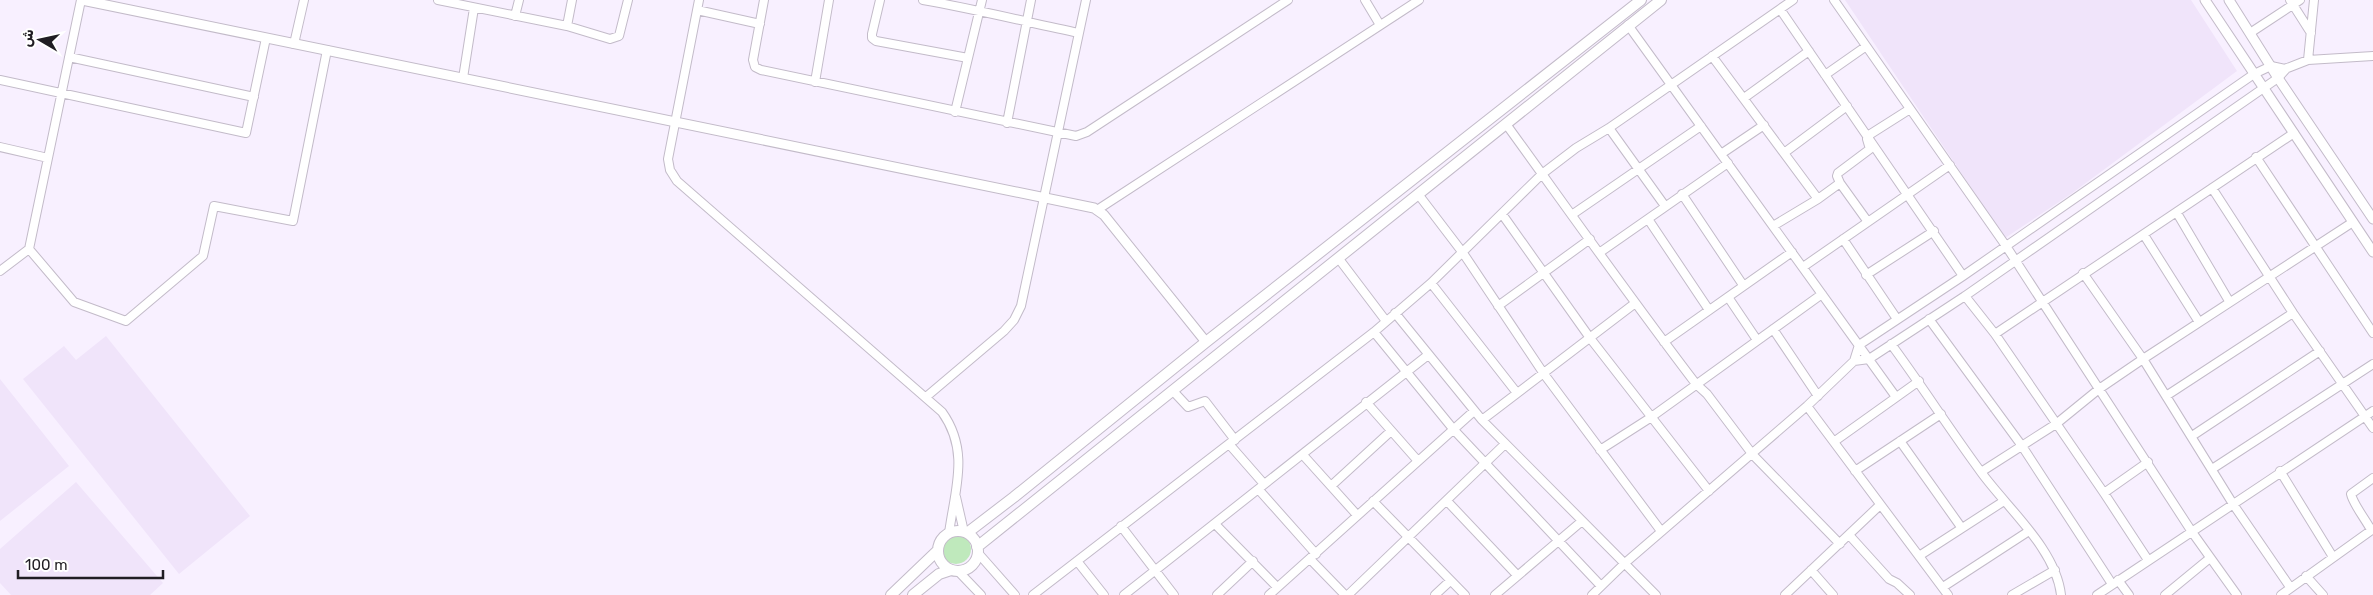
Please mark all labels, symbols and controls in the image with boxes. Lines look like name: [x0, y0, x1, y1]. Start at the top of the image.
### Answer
north arrow: [15, 15, 65, 65]
text: ش: [18, 28, 37, 48]
scale bar: [18, 548, 162, 580]
text: 100 m: [25, 556, 67, 574]

